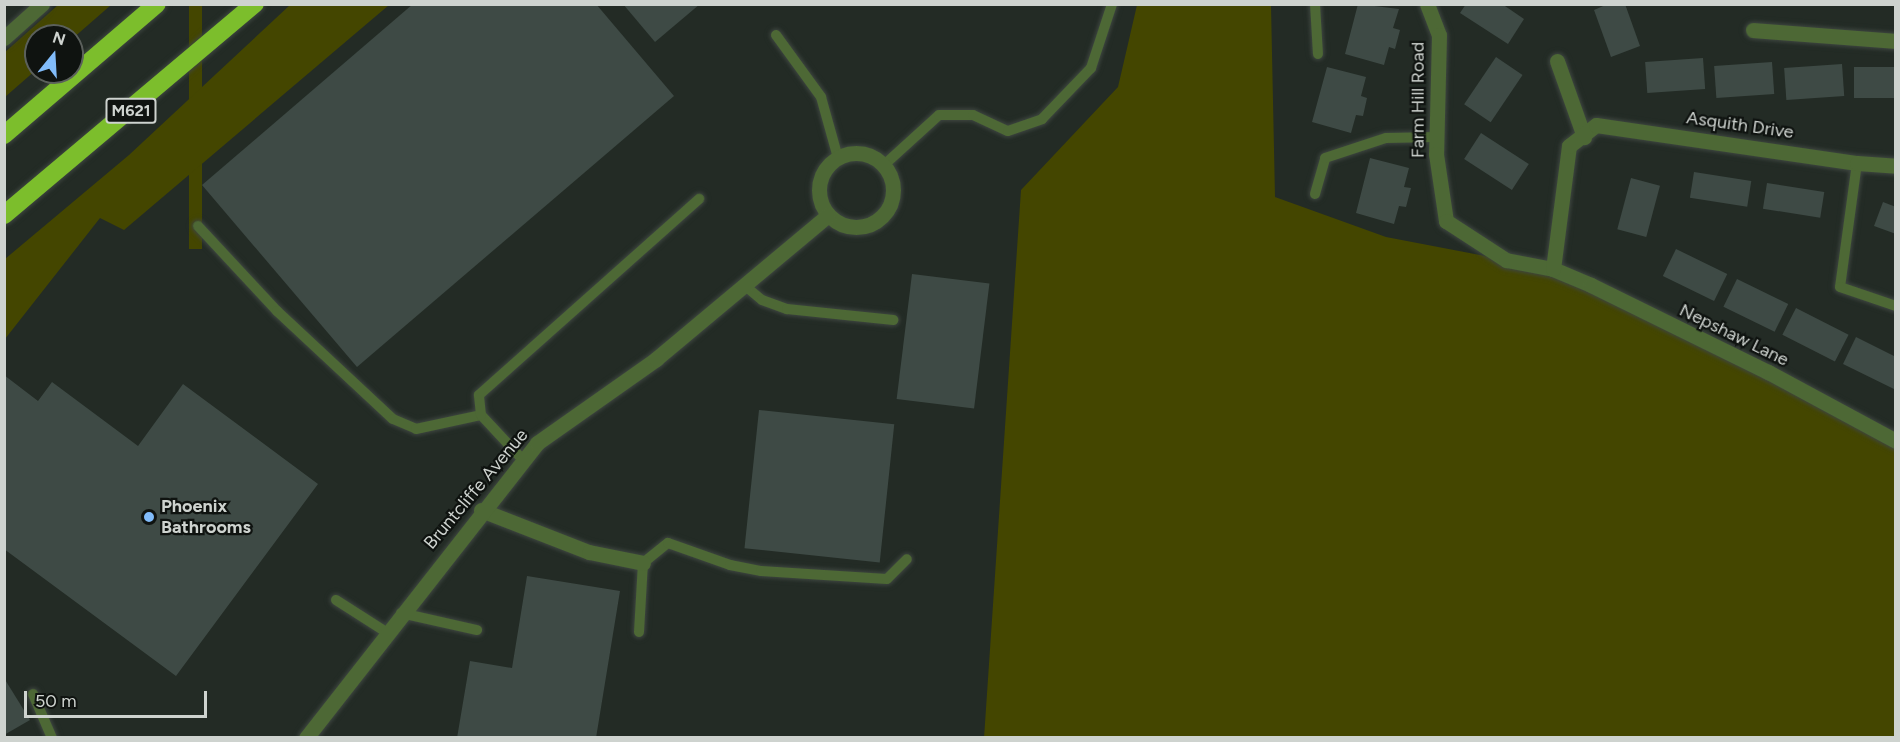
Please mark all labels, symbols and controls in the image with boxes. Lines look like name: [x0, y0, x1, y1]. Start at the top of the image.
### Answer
north arrow: [24, 24, 84, 84]
text: N: [50, 27, 68, 49]
street label: Farm Hill Road: [1407, 42, 1429, 158]
road number: M621: [104, 98, 158, 124]
street label: Asquith Drive: [1685, 107, 1795, 143]
street label: Nepshaw Lane: [1676, 299, 1792, 371]
street label: Bruntcliffe Avenue: [419, 425, 533, 553]
place label: Phoenix Bathrooms: [161, 496, 251, 538]
marker: Phoenix Bathrooms: [142, 510, 156, 524]
scale bar: [27, 679, 210, 717]
text: 50 m: [35, 690, 77, 712]

